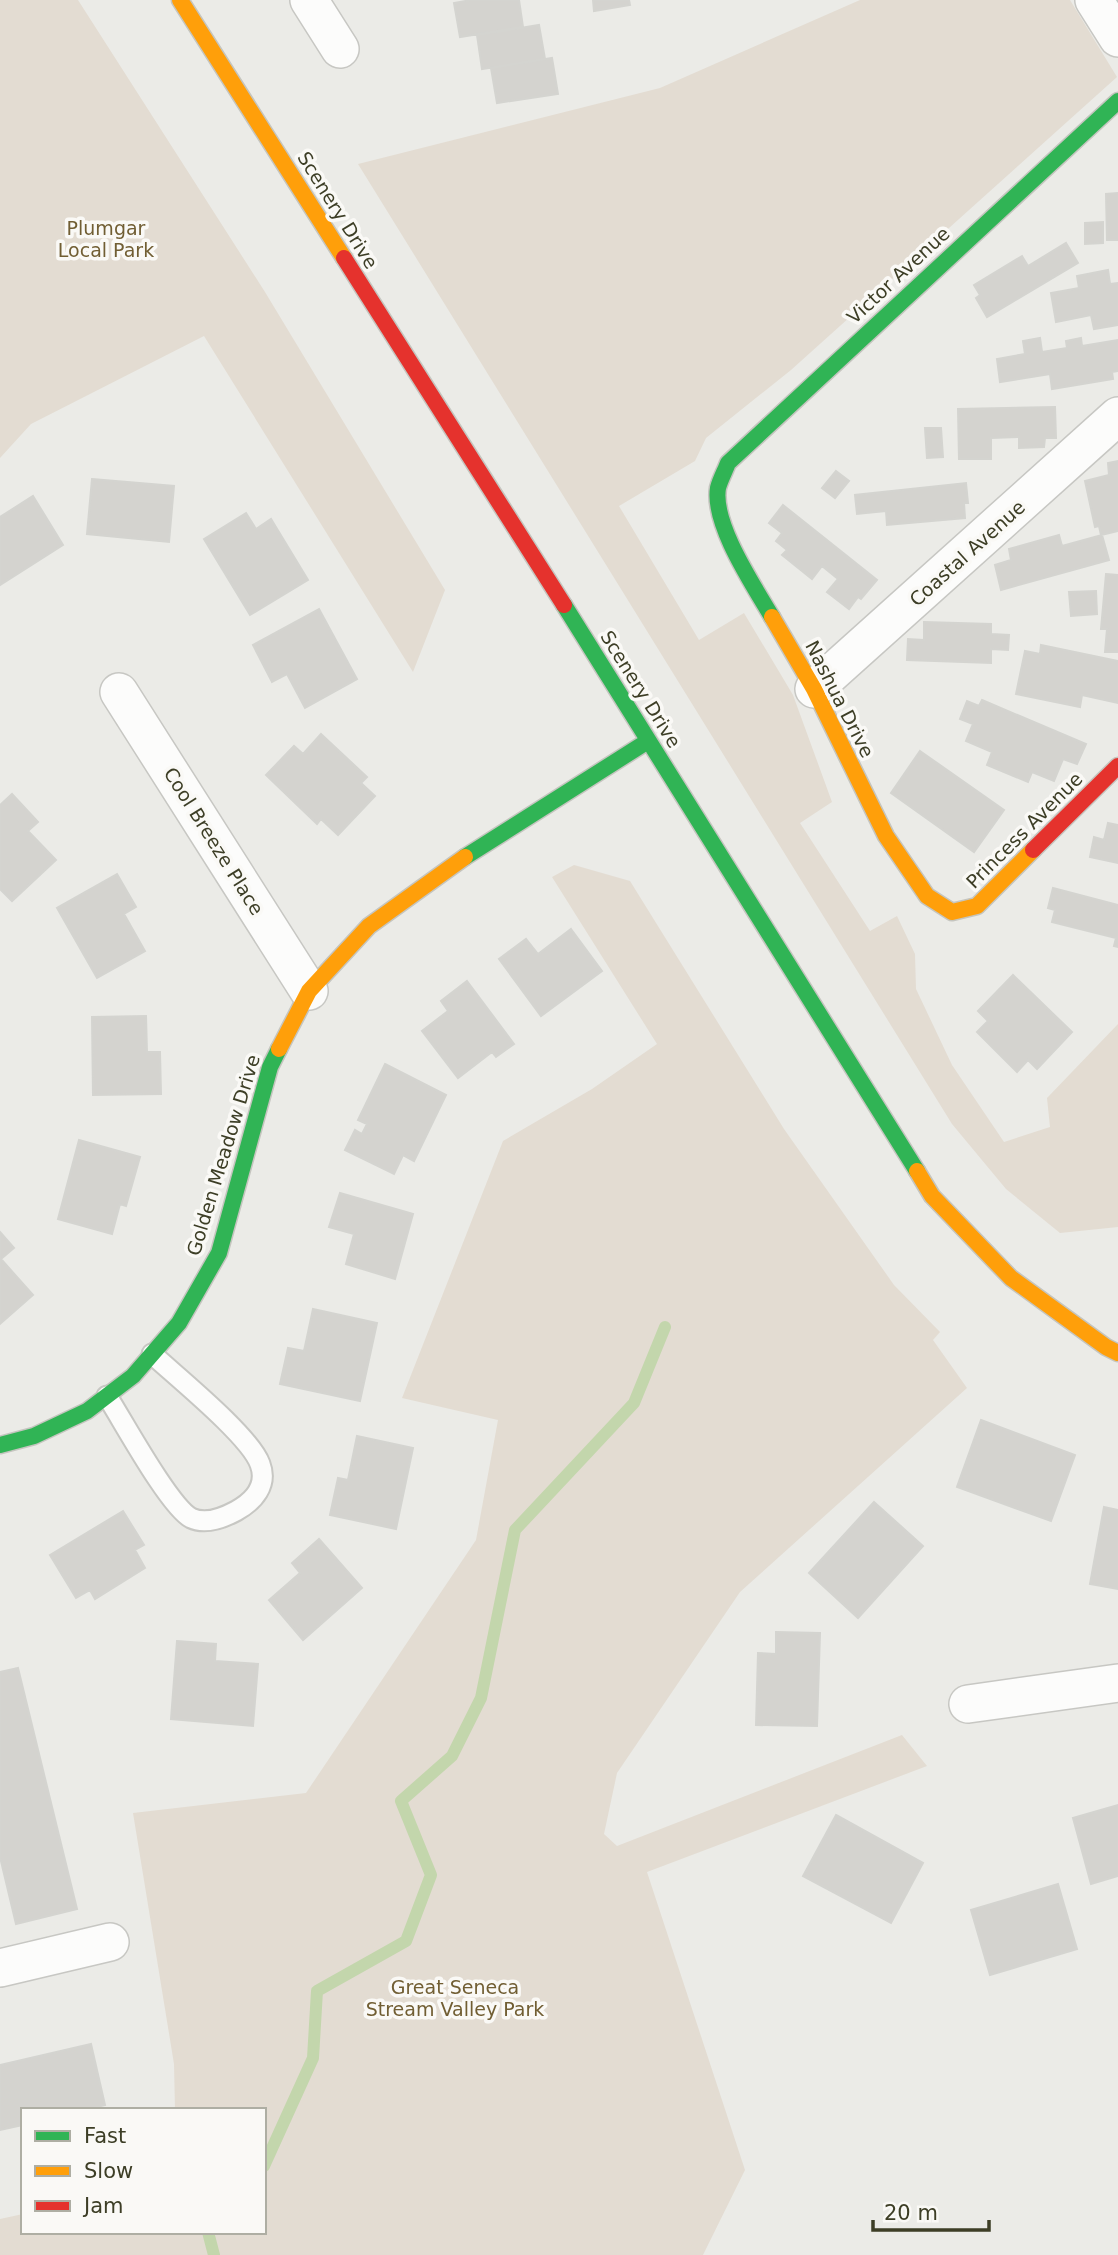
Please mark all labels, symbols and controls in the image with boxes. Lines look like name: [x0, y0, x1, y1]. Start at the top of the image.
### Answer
street label: Scenery Drive: [293, 147, 383, 273]
park label: Plumgar Local Park: [58, 217, 154, 261]
street label: Victor Avenue: [842, 222, 954, 328]
street label: Coastal Avenue: [905, 495, 1029, 611]
street label: Scenery Drive: [596, 626, 686, 752]
street label: Nashua Drive: [801, 637, 879, 761]
street label: Cool Breeze Place: [160, 763, 268, 919]
street label: Princess Avenue: [961, 767, 1087, 893]
street label: Golden Meadow Drive: [182, 1052, 264, 1258]
park label: Great Seneca Stream Valley Park: [366, 1976, 544, 2020]
legend: [21, 2108, 266, 2234]
text: Fast: [84, 2124, 126, 2148]
text: Slow: [84, 2159, 133, 2183]
scale bar: [873, 2188, 988, 2232]
text: Jam: [82, 2194, 124, 2218]
text: 20 m: [884, 2201, 938, 2225]

